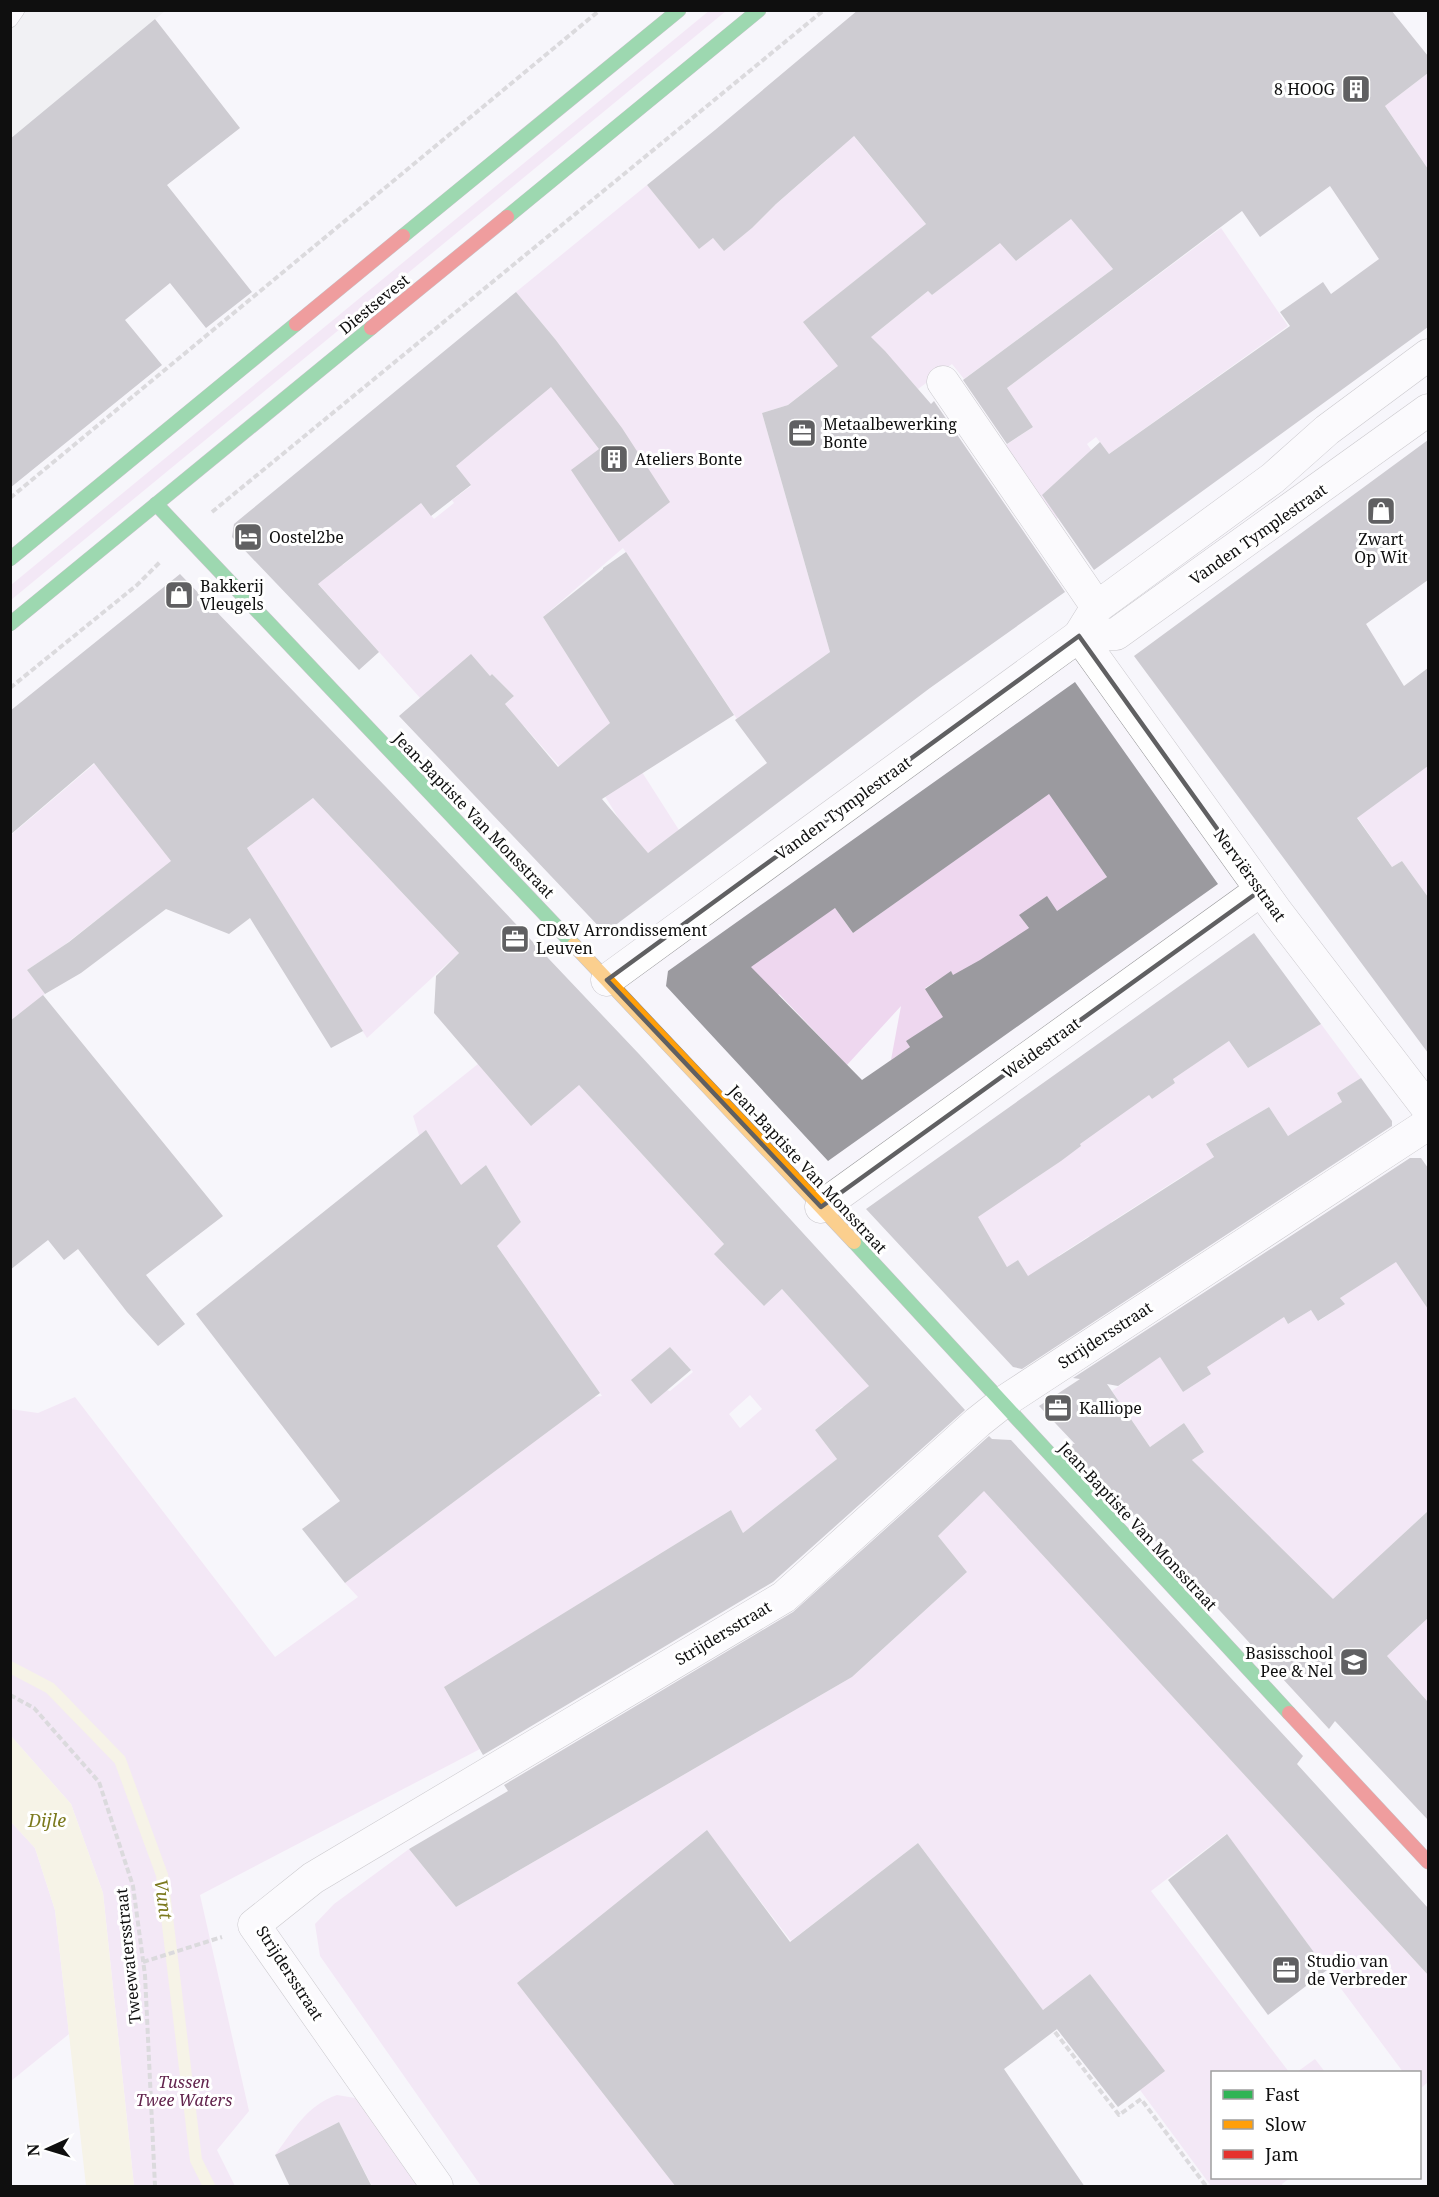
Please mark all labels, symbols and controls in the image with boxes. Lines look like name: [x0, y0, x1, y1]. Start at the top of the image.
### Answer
building icon: 8 HOOG: [1340, 73, 1372, 105]
place label: 8 HOOG: [1274, 78, 1336, 100]
street label: Diestsevest: [334, 269, 414, 339]
place label: Metaalbewerking Bonte: [823, 413, 957, 453]
office icon: Metaalbewerking Bonte: [786, 417, 818, 449]
building icon: Ateliers Bonte: [598, 443, 630, 475]
place label: Ateliers Bonte: [635, 448, 742, 470]
street label: Vanden Tymplestraat: [1185, 478, 1331, 590]
shop icon: Zwart Op Wit: [1365, 495, 1397, 527]
hotel icon: Oostel2be: [232, 521, 264, 553]
place label: Oostel2be: [269, 526, 344, 548]
place label: Zwart Op Wit: [1354, 528, 1408, 568]
place label: Bakkerij Vleugels: [200, 575, 264, 615]
shop icon: Bakkerij Vleugels: [163, 579, 195, 611]
street label: Jean-Baptiste Van Monsstraat: [388, 726, 560, 903]
street label: Vanden Tymplestraat: [771, 751, 916, 865]
street label: Nerviërsstraat: [1209, 824, 1291, 926]
place label: CD&V Arrondissement Leuven: [536, 919, 707, 959]
office icon: CD&V Arrondissement Leuven: [499, 923, 531, 955]
street label: Weidestraat: [997, 1012, 1085, 1084]
street label: Jean-Baptiste Van Monsstraat: [723, 1079, 892, 1258]
street label: Strijdersstraat: [1053, 1296, 1157, 1374]
office icon: Kalliope: [1042, 1392, 1074, 1424]
place label: Kalliope: [1079, 1397, 1142, 1419]
street label: Jean-Baptiste Van Monsstraat: [1053, 1436, 1222, 1615]
street label: Strijdersstraat: [671, 1595, 776, 1670]
place label: Basisschool Pee & Nel: [1245, 1642, 1333, 1682]
school or university icon: Basisschool Pee & Nel: [1338, 1646, 1370, 1678]
water label: Dijle: [27, 1808, 66, 1832]
water label: Vunt: [149, 1877, 179, 1921]
street label: Tweewatersstraat: [110, 1887, 146, 2025]
street label: Strijdersstraat: [251, 1921, 329, 2025]
place label: Studio van de Verbreder: [1307, 1950, 1408, 1990]
office icon: Studio van de Verbreder: [1270, 1954, 1302, 1986]
park label: Tussen Twee Waters: [136, 2071, 232, 2111]
legend: [1211, 2071, 1421, 2179]
text: Fast: [1265, 2082, 1300, 2106]
text: Slow: [1265, 2112, 1307, 2136]
north arrow: [18, 2119, 78, 2179]
text: Jam: [1264, 2142, 1299, 2166]
text: N: [22, 2143, 44, 2157]

